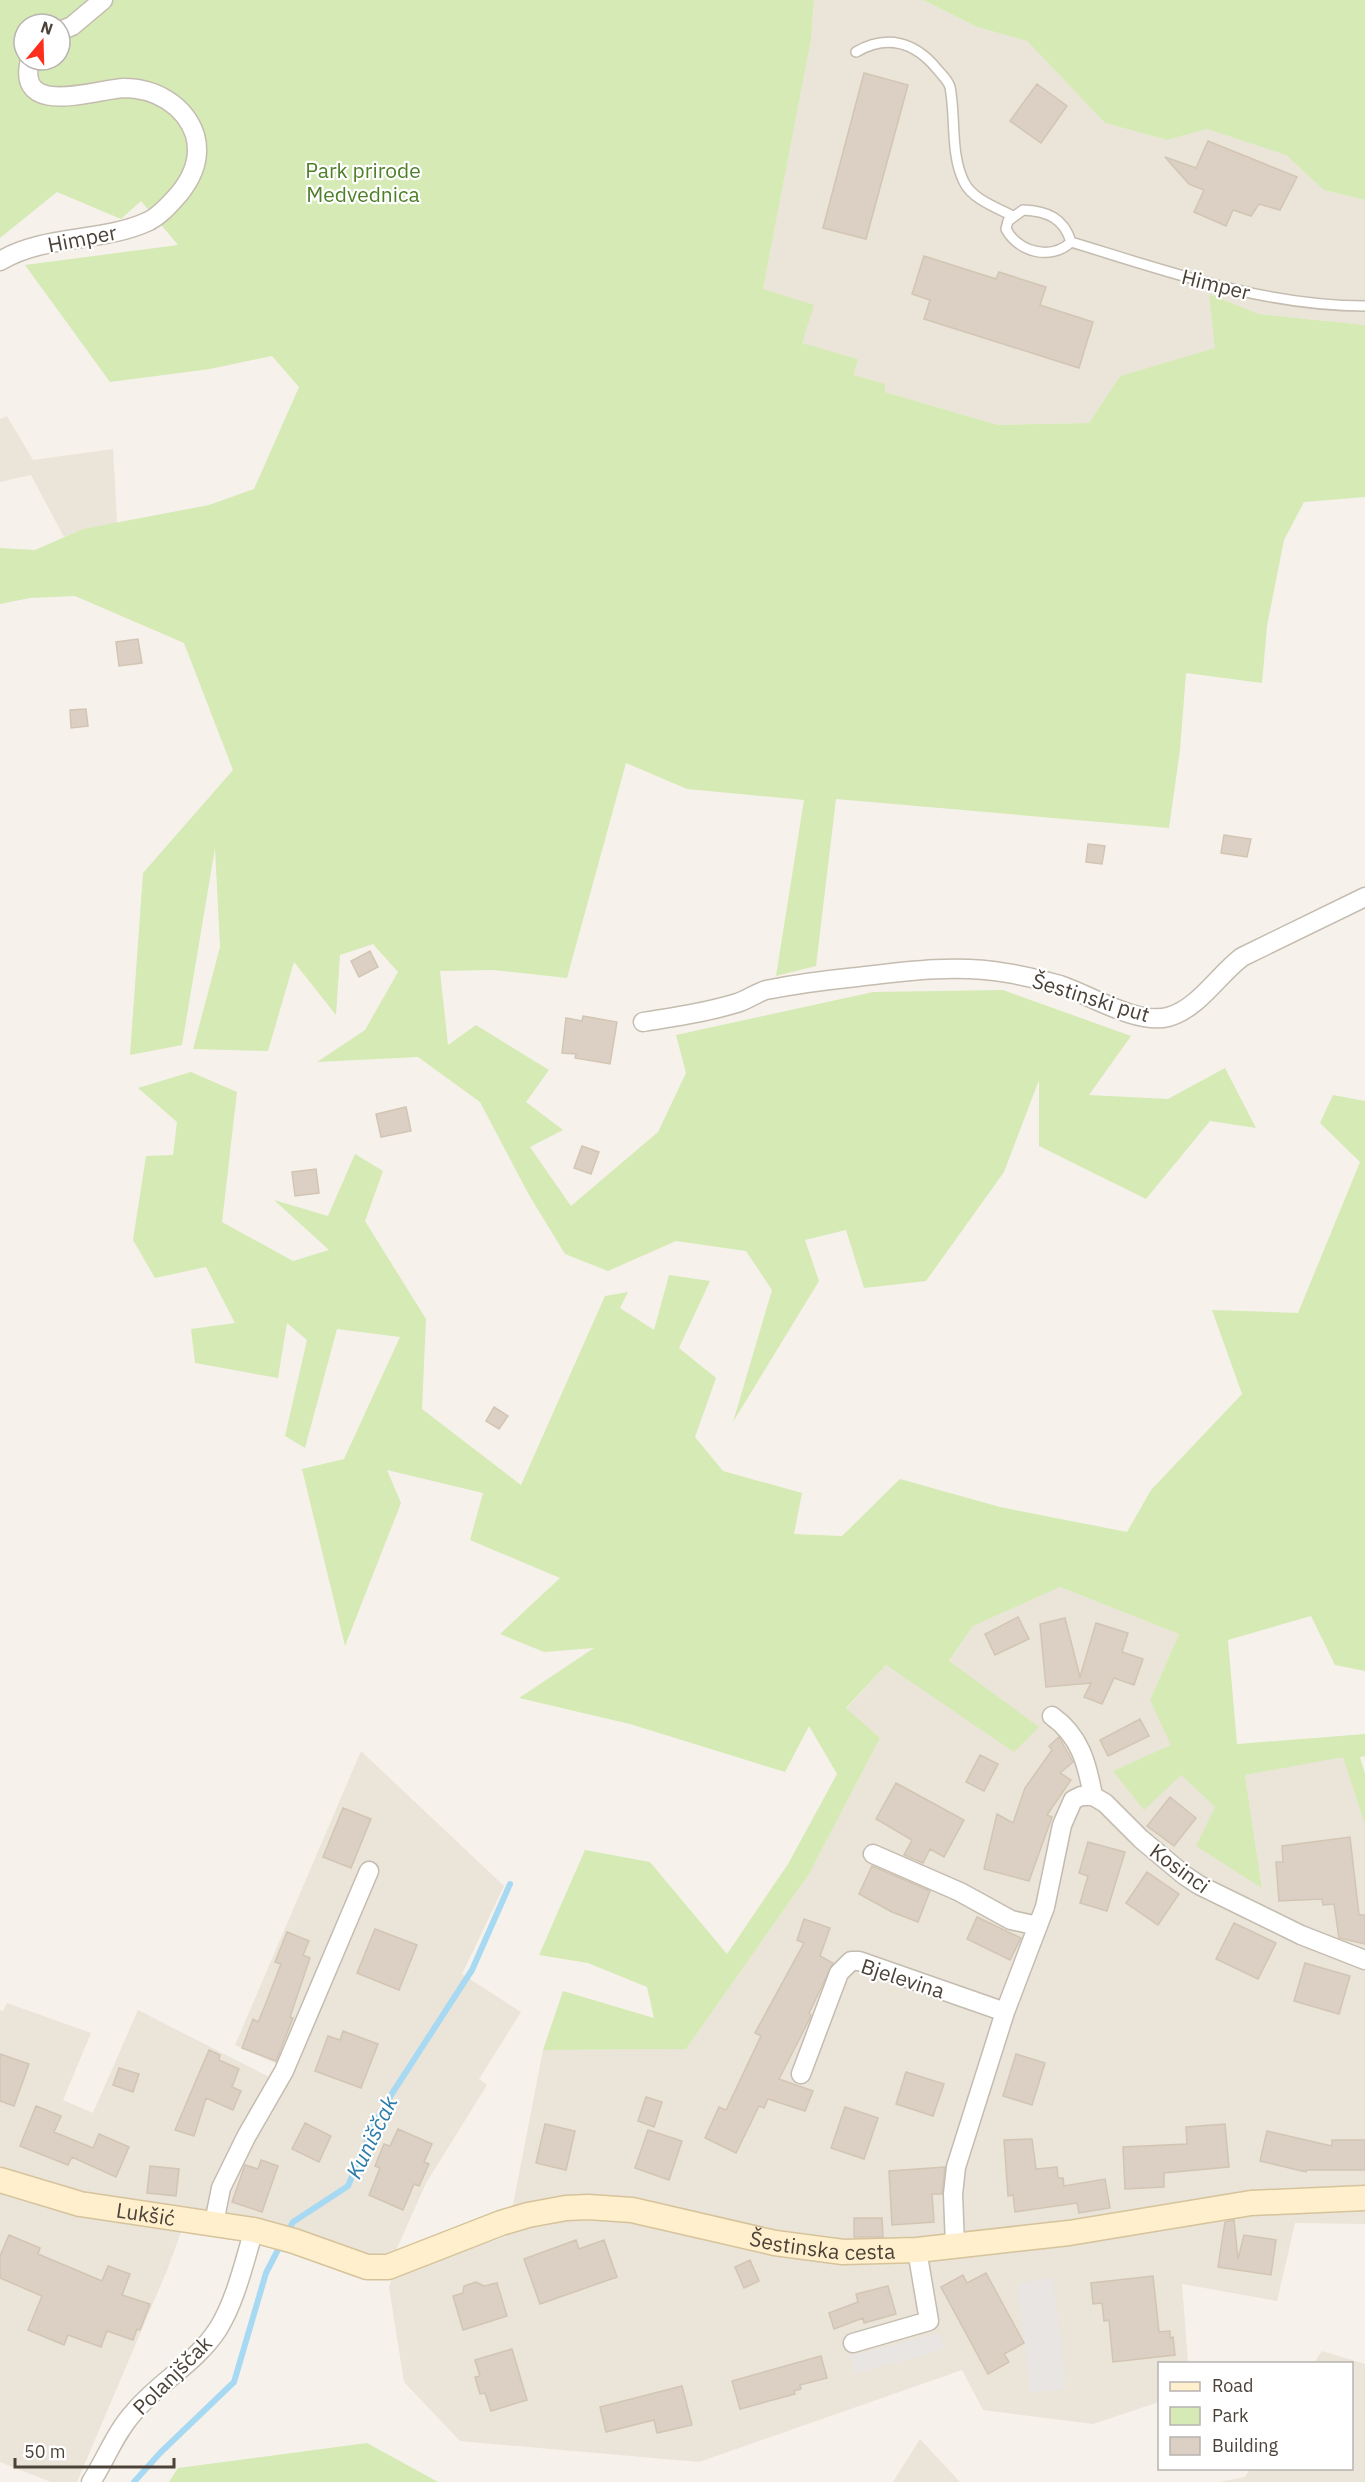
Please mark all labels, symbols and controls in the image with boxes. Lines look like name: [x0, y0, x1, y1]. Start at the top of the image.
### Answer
north arrow: [12, 12, 72, 72]
text: N: [38, 16, 56, 39]
park label: Park prirode Medvednica: [305, 156, 421, 208]
street label: Himper: [45, 218, 119, 258]
street label: Himper: [1179, 262, 1254, 306]
street label: Šestinski put: [1029, 966, 1153, 1028]
street label: Kosinci: [1144, 1837, 1216, 1899]
street label: Bjelevina: [858, 1951, 948, 2005]
water label: Kuniščak: [339, 2090, 404, 2183]
street label: Lukšić: [114, 2196, 177, 2232]
street label: Šestinska cesta: [747, 2224, 896, 2266]
street label: Polanjščak: [126, 2329, 218, 2421]
legend: [1158, 2362, 1353, 2470]
text: Road: [1212, 2374, 1253, 2397]
text: Park: [1212, 2404, 1249, 2427]
scale bar: [15, 2431, 174, 2469]
text: Building: [1212, 2434, 1279, 2457]
text: 50 m: [24, 2440, 66, 2463]

